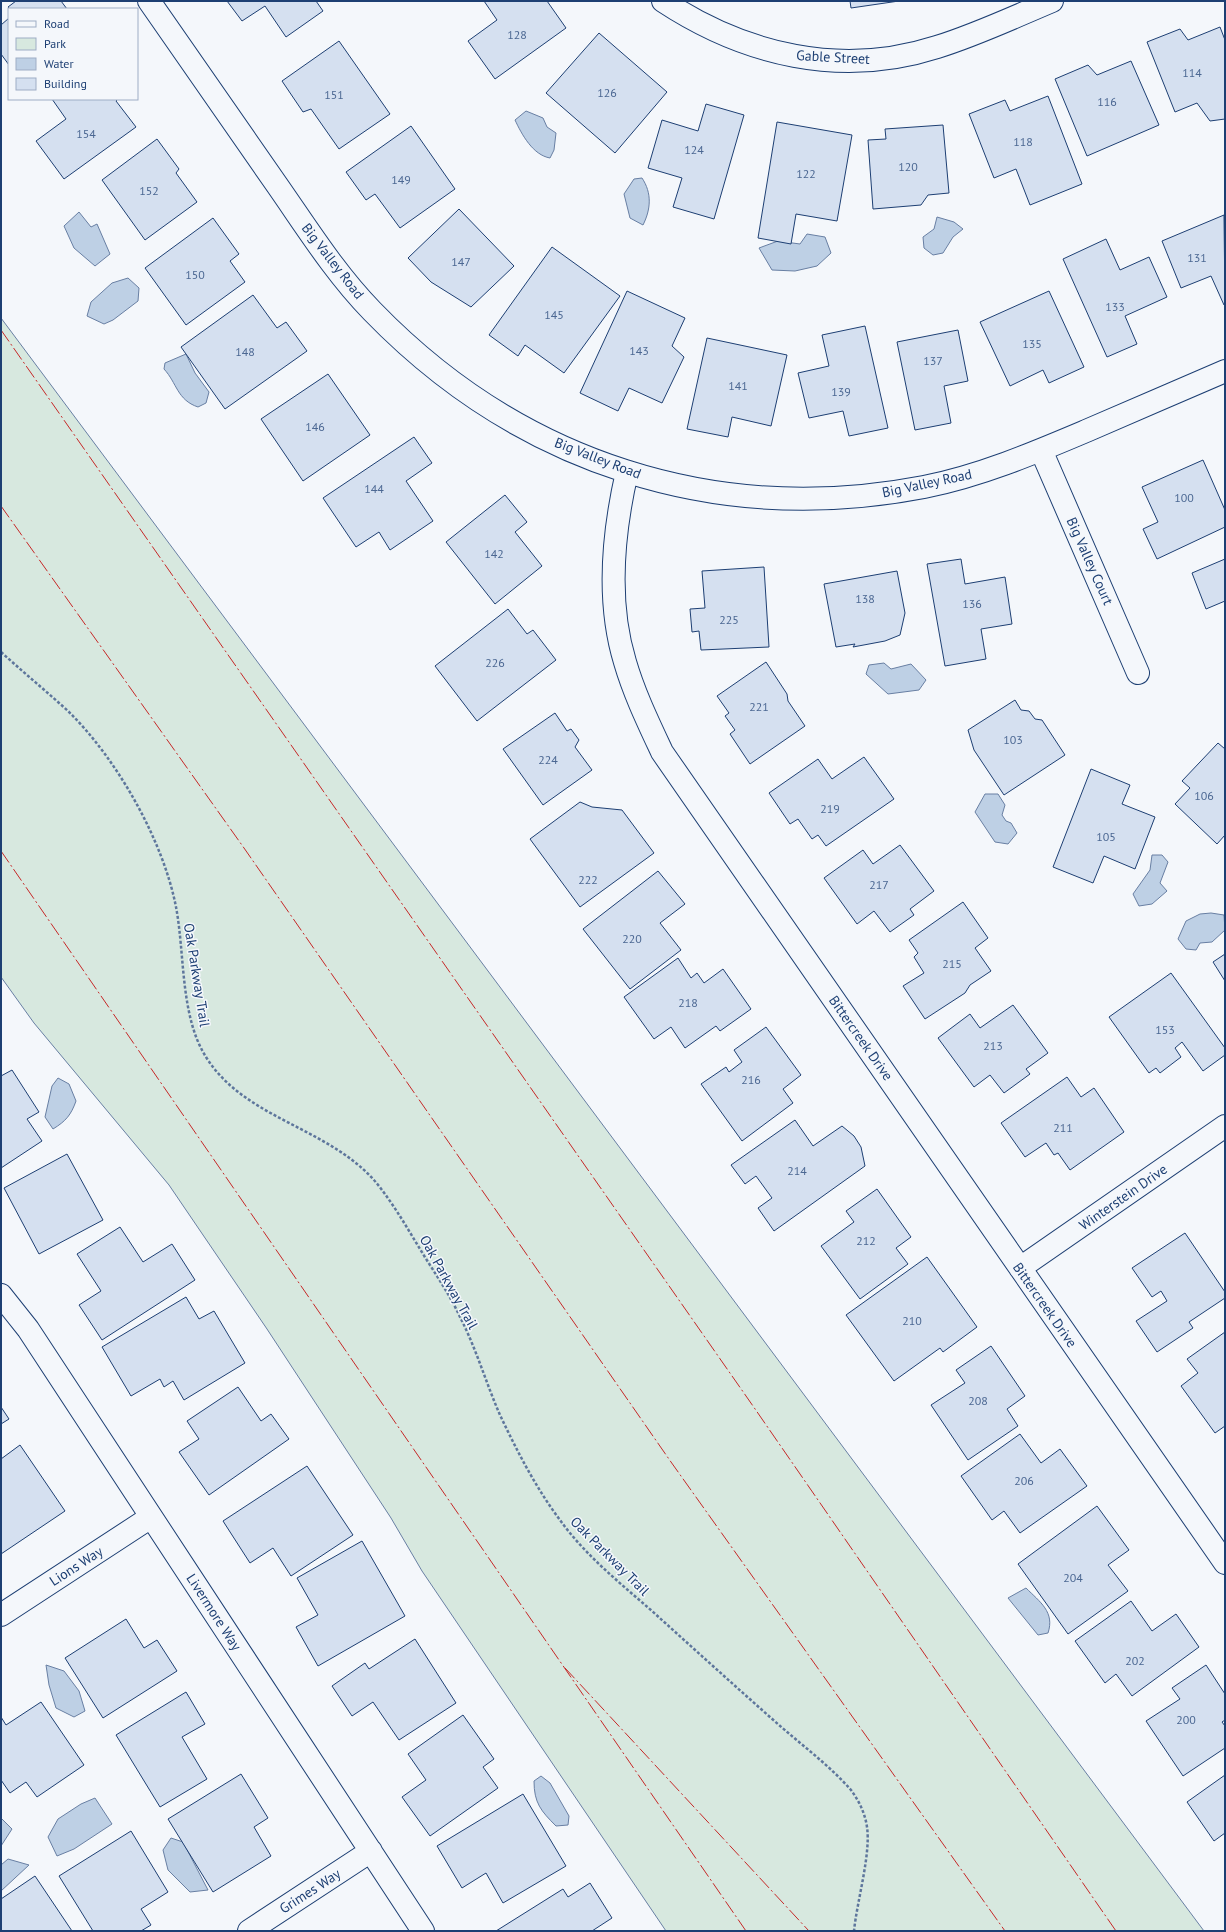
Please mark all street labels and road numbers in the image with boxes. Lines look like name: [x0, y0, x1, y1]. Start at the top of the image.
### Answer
street label: Gable Street: [796, 46, 871, 68]
street label: Big Valley Road: [298, 219, 368, 303]
street label: Big Valley Road: [552, 433, 644, 483]
street label: Big Valley Road: [880, 465, 974, 501]
street label: Big Valley Court: [1063, 514, 1117, 608]
street label: Oak Parkway Trail: [180, 922, 214, 1028]
street label: Bittercreek Drive: [825, 992, 897, 1084]
street label: Winterstein Drive: [1075, 1160, 1171, 1234]
street label: Oak Parkway Trail: [416, 1232, 482, 1332]
street label: Bittercreek Drive: [1009, 1259, 1081, 1351]
street label: Oak Parkway Trail: [567, 1513, 653, 1599]
street label: Lions Way: [46, 1542, 106, 1590]
street label: Livermore Way: [182, 1570, 246, 1654]
street label: Grimes Way: [276, 1864, 344, 1917]

